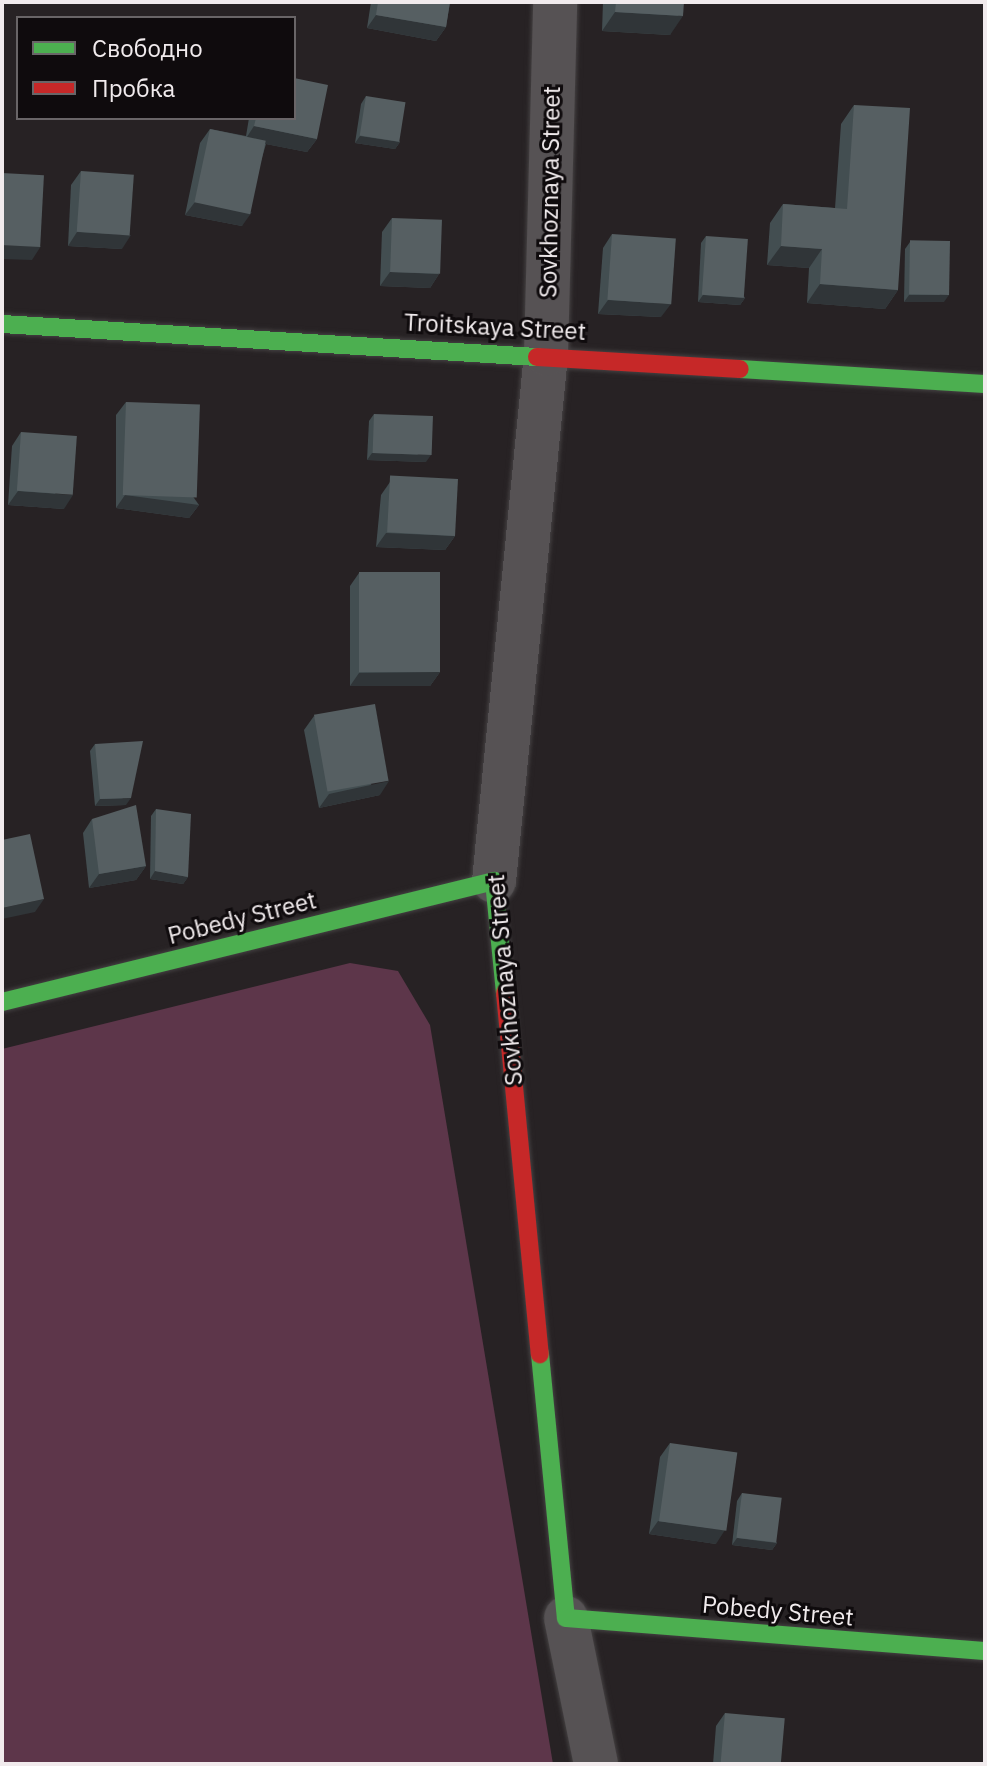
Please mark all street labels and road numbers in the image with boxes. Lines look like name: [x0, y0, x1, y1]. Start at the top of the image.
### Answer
street label: Sovkhoznaya Street: [534, 86, 566, 298]
street label: Troitskaya Street: [403, 308, 587, 346]
street label: Sovkhoznaya Street: [481, 873, 529, 1087]
street label: Pobedy Street: [165, 886, 319, 950]
street label: Pobedy Street: [701, 1590, 855, 1632]

